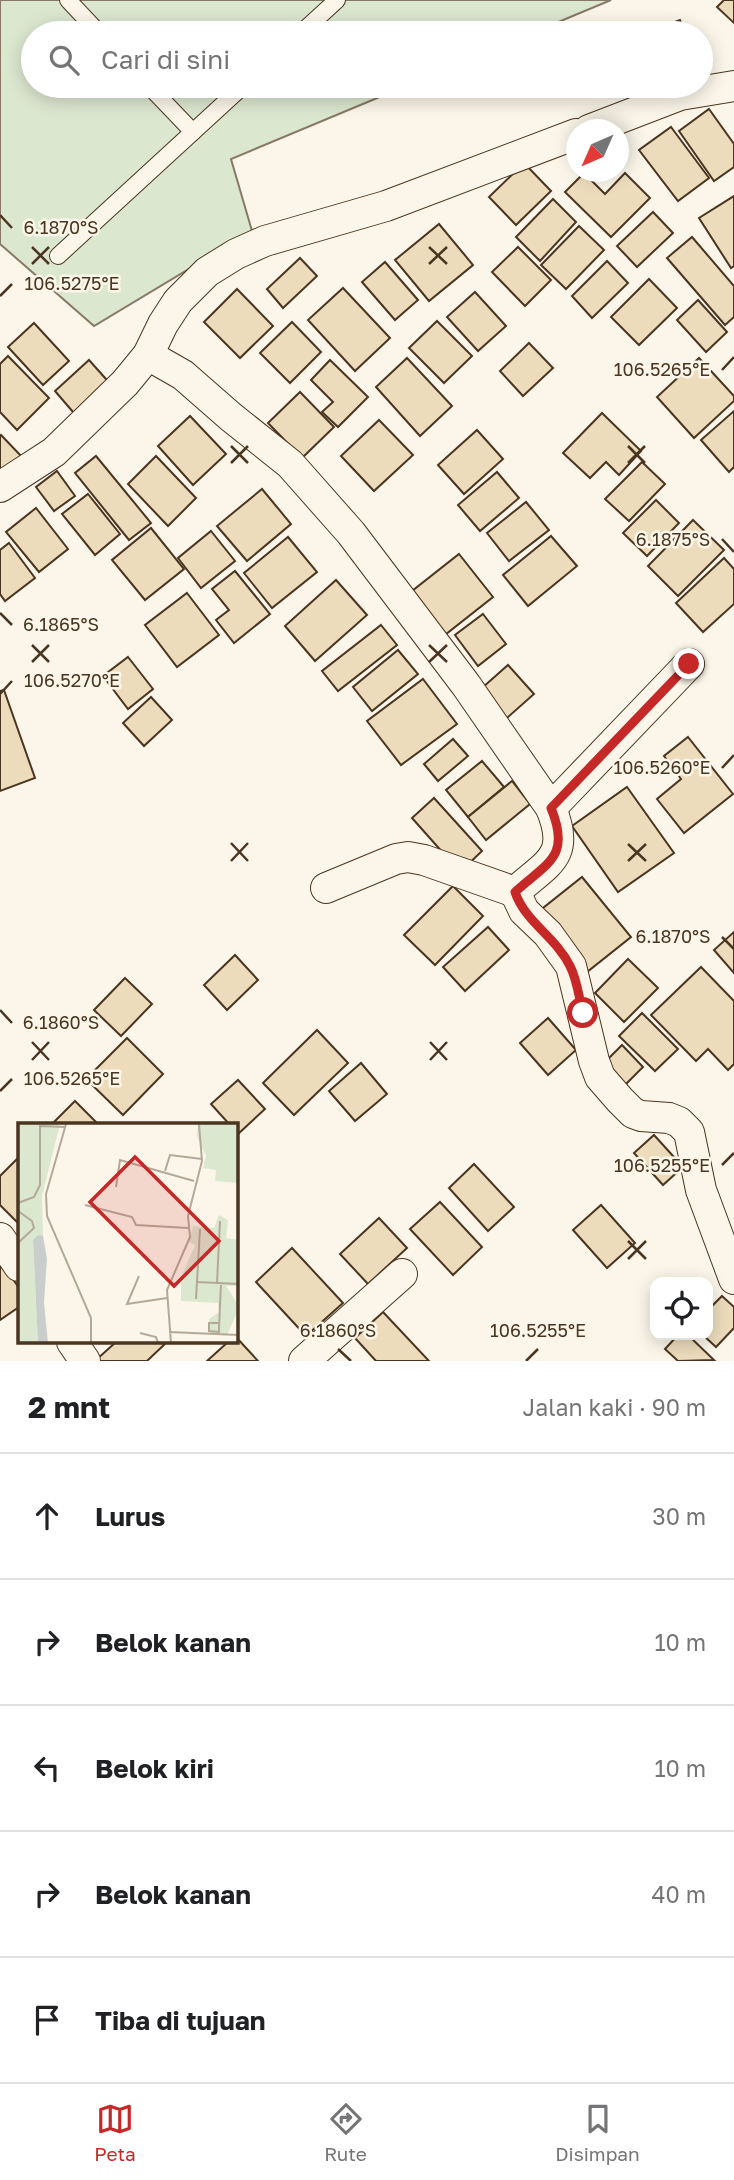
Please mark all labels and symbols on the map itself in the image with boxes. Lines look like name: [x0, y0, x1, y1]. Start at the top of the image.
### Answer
north arrow: [566, 119, 629, 182]
text: 6.1870°S: [23, 216, 99, 238]
text: 106.5275°E: [24, 272, 120, 294]
text: 106.5265°E: [614, 358, 710, 380]
text: 6.1875°S: [636, 528, 710, 550]
text: 6.1865°S: [23, 613, 99, 635]
route end: [673, 648, 704, 679]
text: 106.5270°E: [24, 669, 120, 691]
text: 106.5260°E: [613, 756, 711, 778]
text: 6.1870°S: [635, 925, 711, 947]
route start: [567, 997, 598, 1028]
text: 6.1860°S: [23, 1011, 99, 1033]
text: 106.5265°E: [24, 1067, 120, 1089]
inset map: [18, 1123, 238, 1344]
text: 106.5255°E: [614, 1154, 710, 1176]
text: 6.1860°S: [300, 1319, 376, 1341]
text: 106.5255°E: [490, 1319, 586, 1341]

